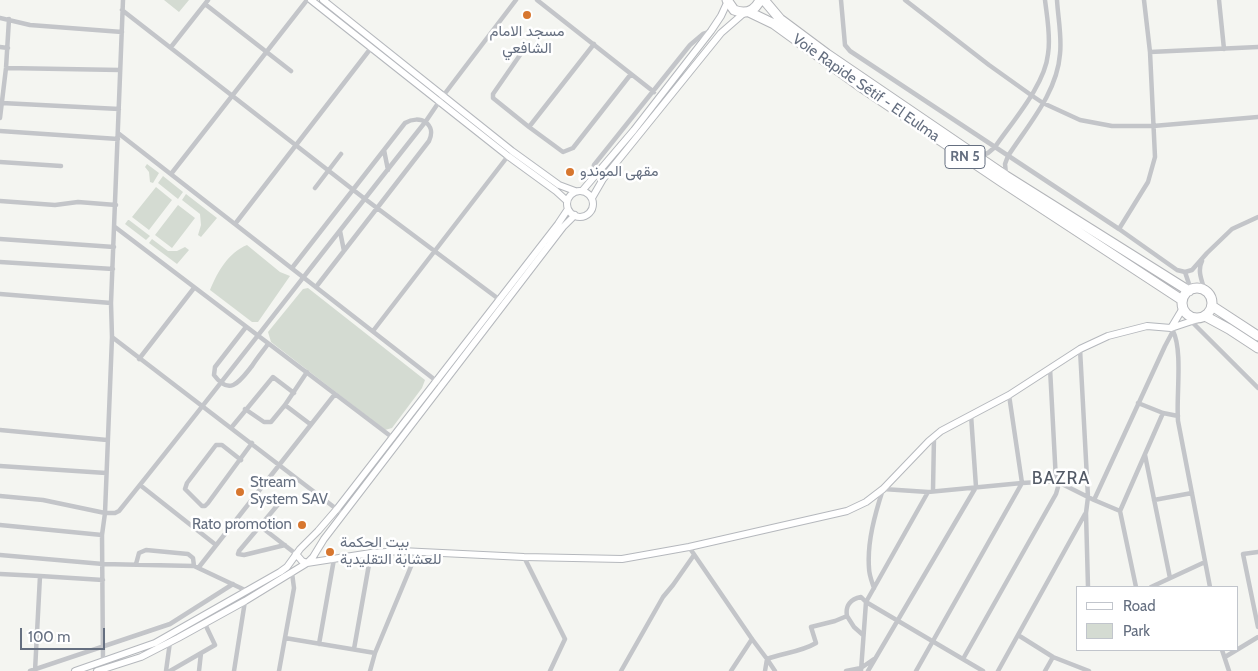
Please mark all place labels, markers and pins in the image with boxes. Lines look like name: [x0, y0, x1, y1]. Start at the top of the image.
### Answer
marker: مسجد الامام الشافعي: [521, 9, 533, 21]
place label: مسجد الامام الشافعي: [489, 23, 565, 58]
place label: مقهى الموندو: [580, 163, 659, 181]
marker: مقهى الموندو: [564, 166, 576, 178]
place label: Stream System SAV: [250, 474, 328, 509]
marker: Stream System SAV: [234, 486, 246, 498]
place label: Rato promotion: [192, 516, 292, 534]
marker: Rato promotion: [296, 519, 308, 531]
place label: بيت الحكمة للعشابة التقليدية: [340, 534, 441, 569]
marker: بيت الحكمة للعشابة التقليدية: [324, 546, 336, 558]

